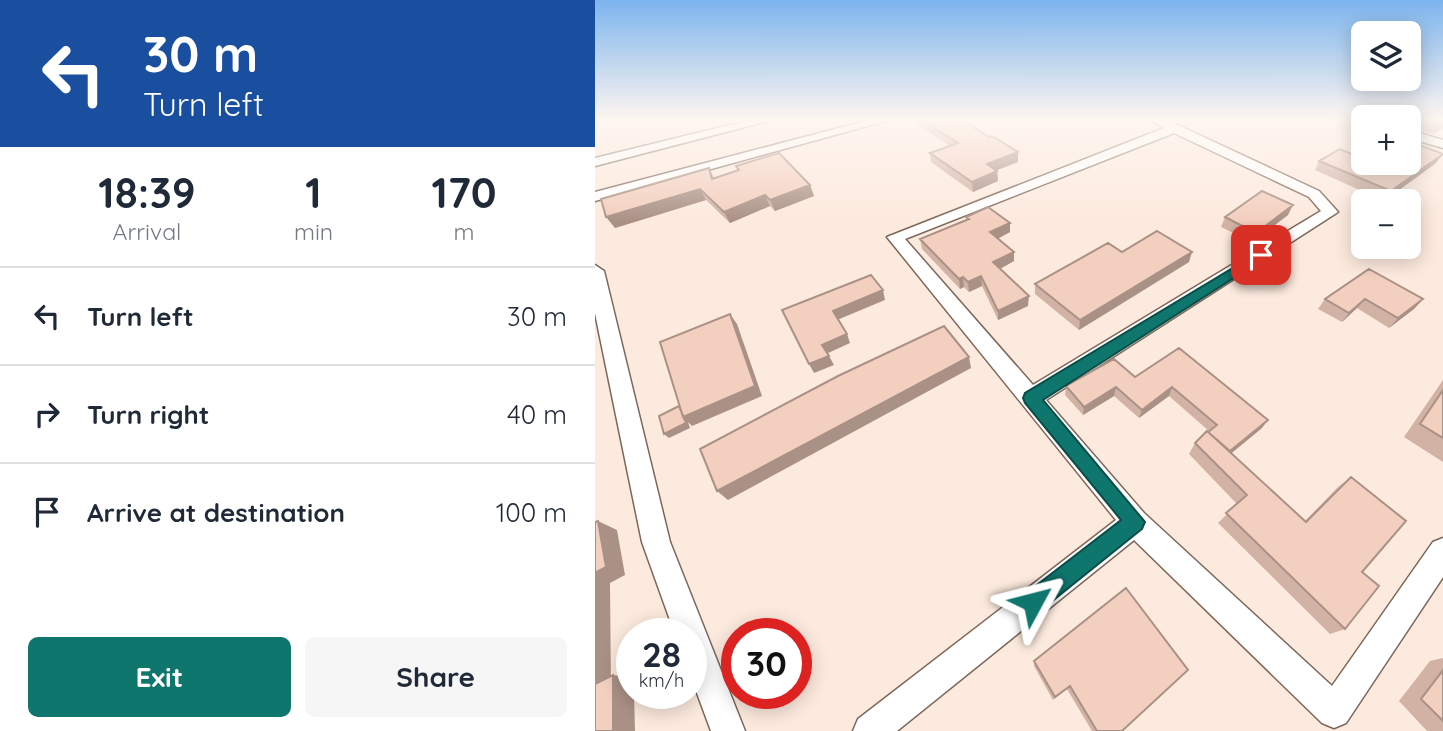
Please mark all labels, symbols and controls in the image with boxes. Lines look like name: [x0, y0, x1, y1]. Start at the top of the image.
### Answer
map controls: [1351, 21, 1421, 259]
button: layers: [1351, 21, 1421, 91]
text: 30 m: [143, 23, 258, 84]
icon: left: [28, 28, 119, 119]
text: Turn left: [143, 84, 264, 124]
button: +: [1351, 105, 1421, 175]
text: 18:39: [98, 166, 196, 219]
text: 1: [305, 166, 322, 219]
text: 170: [431, 166, 497, 219]
button: −: [1351, 189, 1421, 259]
text: Arrival: [113, 217, 181, 246]
text: min: [294, 217, 333, 246]
text: m: [454, 217, 475, 246]
pin: [1231, 225, 1291, 285]
icon: arrive: [1242, 236, 1280, 274]
icon: left: [28, 297, 66, 335]
text: Turn left: [87, 300, 194, 333]
text: 30 m: [507, 300, 567, 333]
icon: right: [28, 395, 66, 433]
text: Turn right: [87, 398, 209, 431]
text: 40 m: [507, 398, 567, 431]
icon: arrive: [28, 493, 66, 531]
text: Arrive at destination: [87, 496, 345, 529]
text: 100 m: [496, 496, 567, 529]
position arrow: [996, 565, 1070, 639]
speed limit sign: 30: [721, 618, 812, 709]
text: 28: [642, 632, 681, 676]
button: Exit: [28, 637, 291, 717]
button: Share: [305, 637, 567, 717]
text: km/h: [639, 669, 684, 692]

